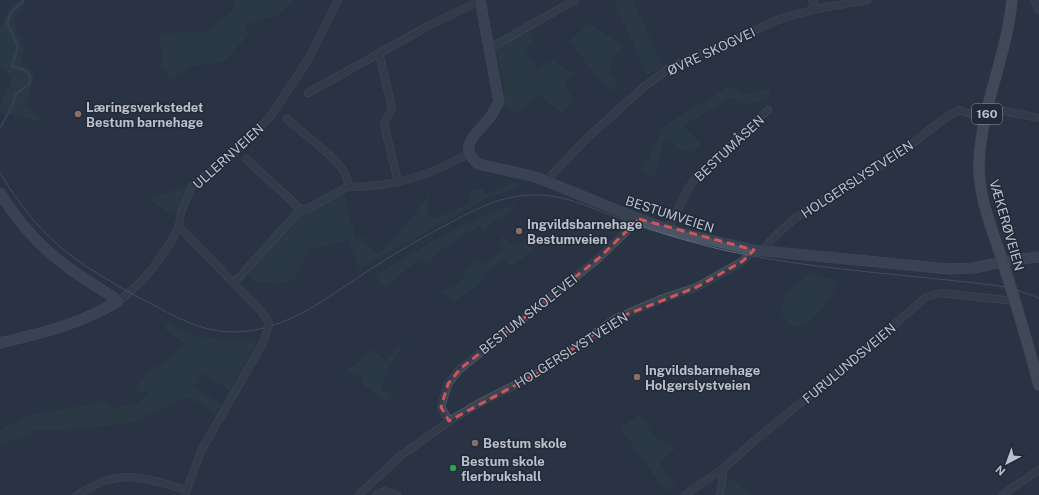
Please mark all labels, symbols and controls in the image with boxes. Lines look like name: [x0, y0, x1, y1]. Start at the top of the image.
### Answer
street label: ØVRE SKOGVEI: [665, 25, 758, 78]
place label: Læringsverkstedet Bestum barnehage: [86, 100, 204, 130]
road number: 160: [972, 104, 1002, 124]
marker: Læringsverkstedet Bestum barnehage: [73, 109, 83, 119]
street label: BESTUMÅSEN: [691, 112, 767, 184]
street label: ULLERNVEIEN: [190, 121, 267, 192]
street label: HOLGERSLYSTVEIEN: [798, 138, 916, 221]
street label: VÆKERØVEIEN: [986, 178, 1027, 272]
street label: BESTUMVEIEN: [624, 193, 716, 236]
place label: Ingvildsbarnehage Bestumveien: [527, 217, 642, 247]
marker: Ingvildsbarnehage Bestumveien: [514, 226, 524, 236]
street label: BESTUM SKOLEVEI: [476, 271, 580, 357]
street label: HOLGERSLYSTVEIEN: [512, 309, 631, 391]
street label: FURULUNDSVEIEN: [800, 320, 899, 407]
place label: Ingvildsbarnehage Holgerslystveien: [645, 363, 760, 393]
marker: Ingvildsbarnehage Holgerslystveien: [632, 372, 642, 382]
place label: Bestum skole: [483, 436, 567, 451]
marker: Bestum skole: [470, 438, 480, 448]
north arrow: [987, 443, 1027, 483]
place label: Bestum skole flerbrukshall: [461, 454, 545, 484]
marker: Bestum skole flerbrukshall: [448, 463, 458, 473]
text: N: [993, 463, 1008, 478]

